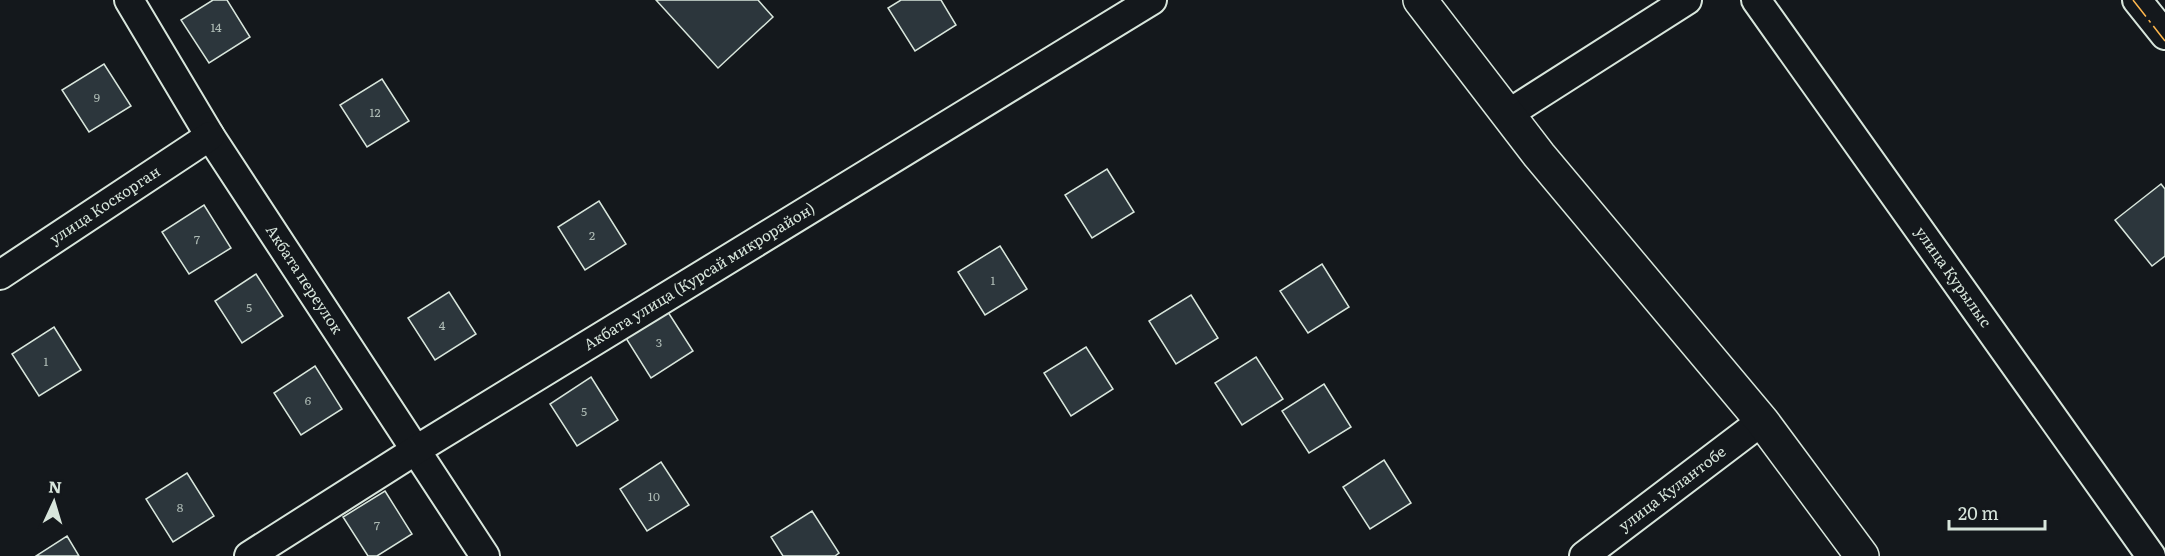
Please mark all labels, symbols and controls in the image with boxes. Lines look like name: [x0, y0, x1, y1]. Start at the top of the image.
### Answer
house number: 14: [210, 18, 222, 36]
house number: 9: [94, 88, 100, 106]
house number: 12: [370, 103, 380, 121]
street label: улица Коскорган: [44, 159, 164, 249]
street label: Акбата улица (Курсай микрорайон): [579, 196, 819, 355]
street label: Акбата переулок: [261, 220, 350, 338]
street label: улица Курылыс: [1910, 221, 1998, 332]
house number: 2: [589, 226, 595, 244]
house number: 7: [194, 230, 200, 248]
house number: 1: [991, 271, 996, 289]
house number: 5: [246, 298, 252, 316]
house number: 4: [439, 316, 446, 334]
house number: 3: [656, 333, 662, 351]
house number: 1: [44, 352, 49, 370]
house number: 6: [305, 391, 312, 409]
house number: 5: [581, 402, 587, 420]
street label: улица Кулантобе: [1613, 439, 1730, 536]
north arrow: [24, 472, 84, 532]
text: N: [48, 474, 63, 498]
house number: 10: [648, 487, 660, 505]
scale bar: [1949, 493, 2045, 531]
house number: 8: [177, 498, 184, 516]
text: 20 m: [1958, 499, 1999, 526]
house number: 7: [374, 516, 380, 534]

